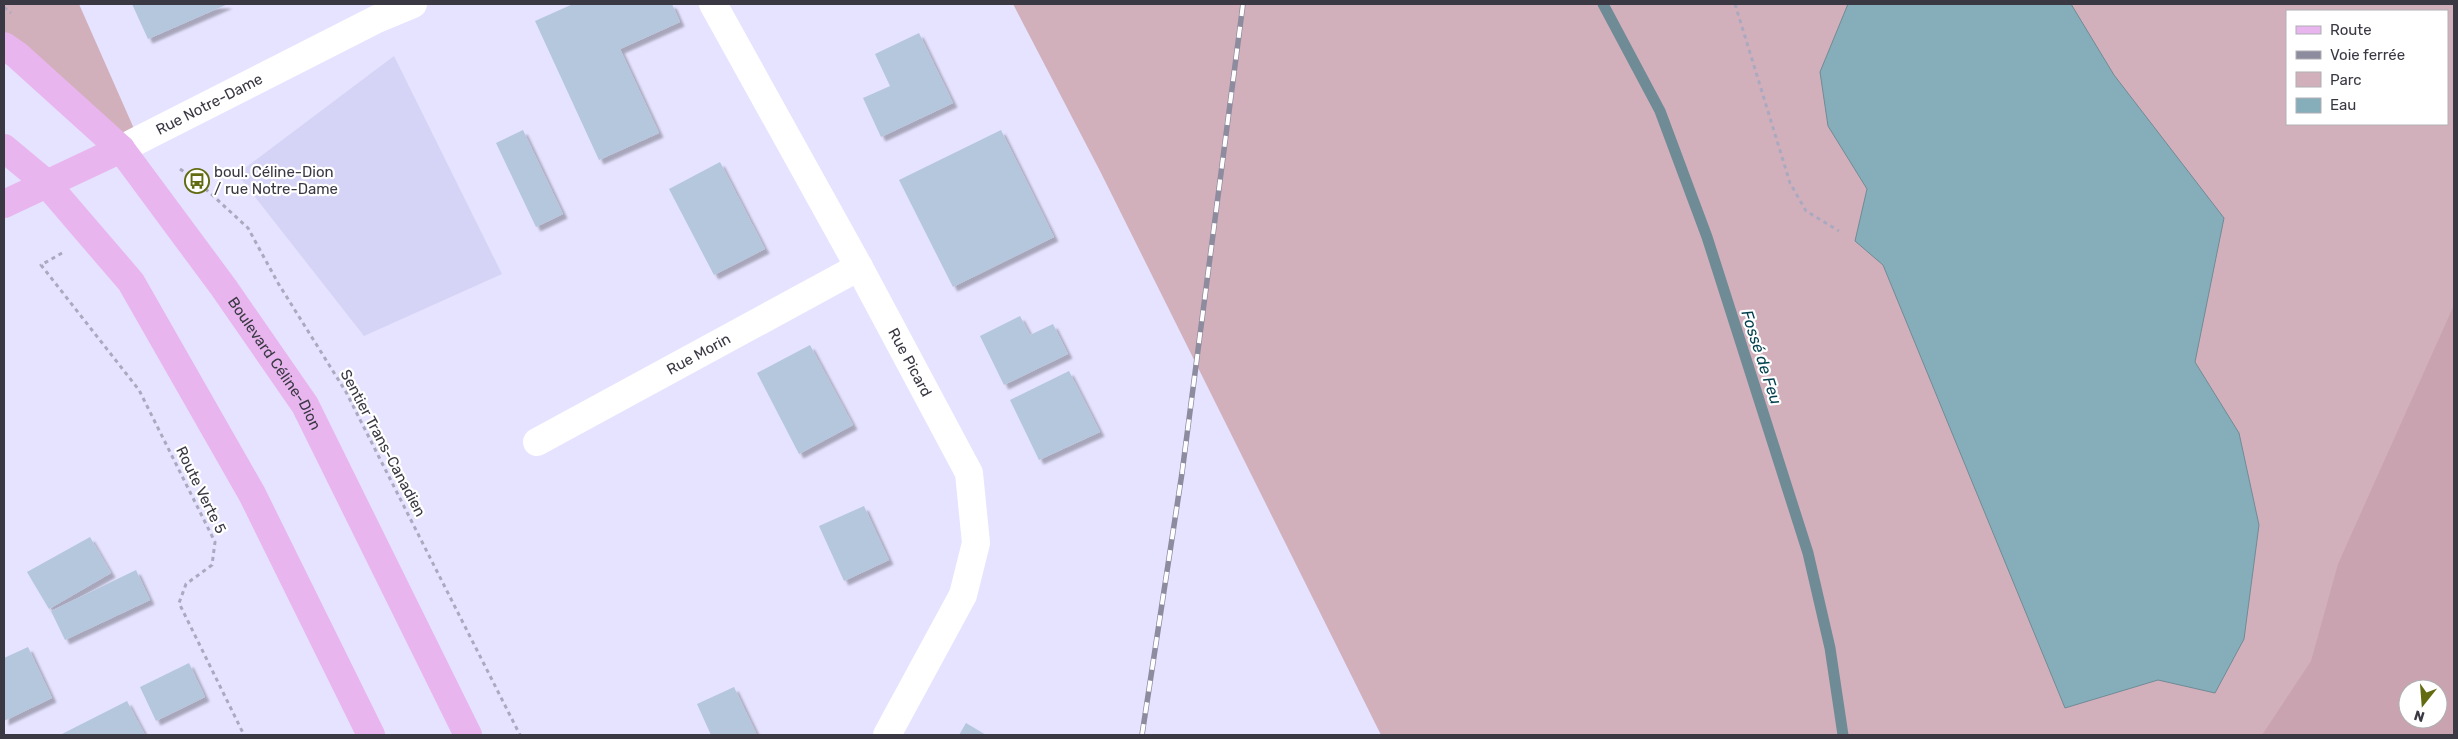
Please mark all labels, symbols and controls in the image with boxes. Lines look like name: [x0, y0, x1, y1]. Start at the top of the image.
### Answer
legend: [2286, 10, 2448, 125]
text: Route: [2330, 21, 2372, 39]
text: Voie ferrée: [2330, 46, 2405, 64]
street label: Rue Notre-Dame: [153, 70, 266, 139]
text: Parc: [2330, 71, 2362, 89]
text: Eau: [2330, 96, 2356, 114]
place label: boul. Céline-Dion / rue Notre-Dame: [214, 163, 338, 198]
bus stop icon: boul. Céline-Dion / rue Notre-Dame: [184, 168, 210, 194]
street label: Boulevard Céline-Dion: [224, 294, 325, 433]
water label: Fossé de Feu: [1737, 308, 1786, 407]
street label: Rue Picard: [884, 325, 936, 400]
street label: Rue Morin: [664, 330, 734, 379]
street label: Sentier Trans-Canadien: [337, 366, 429, 520]
street label: Route Verte 5: [172, 443, 230, 537]
north arrow: [2398, 679, 2448, 729]
text: N: [2412, 706, 2427, 726]

